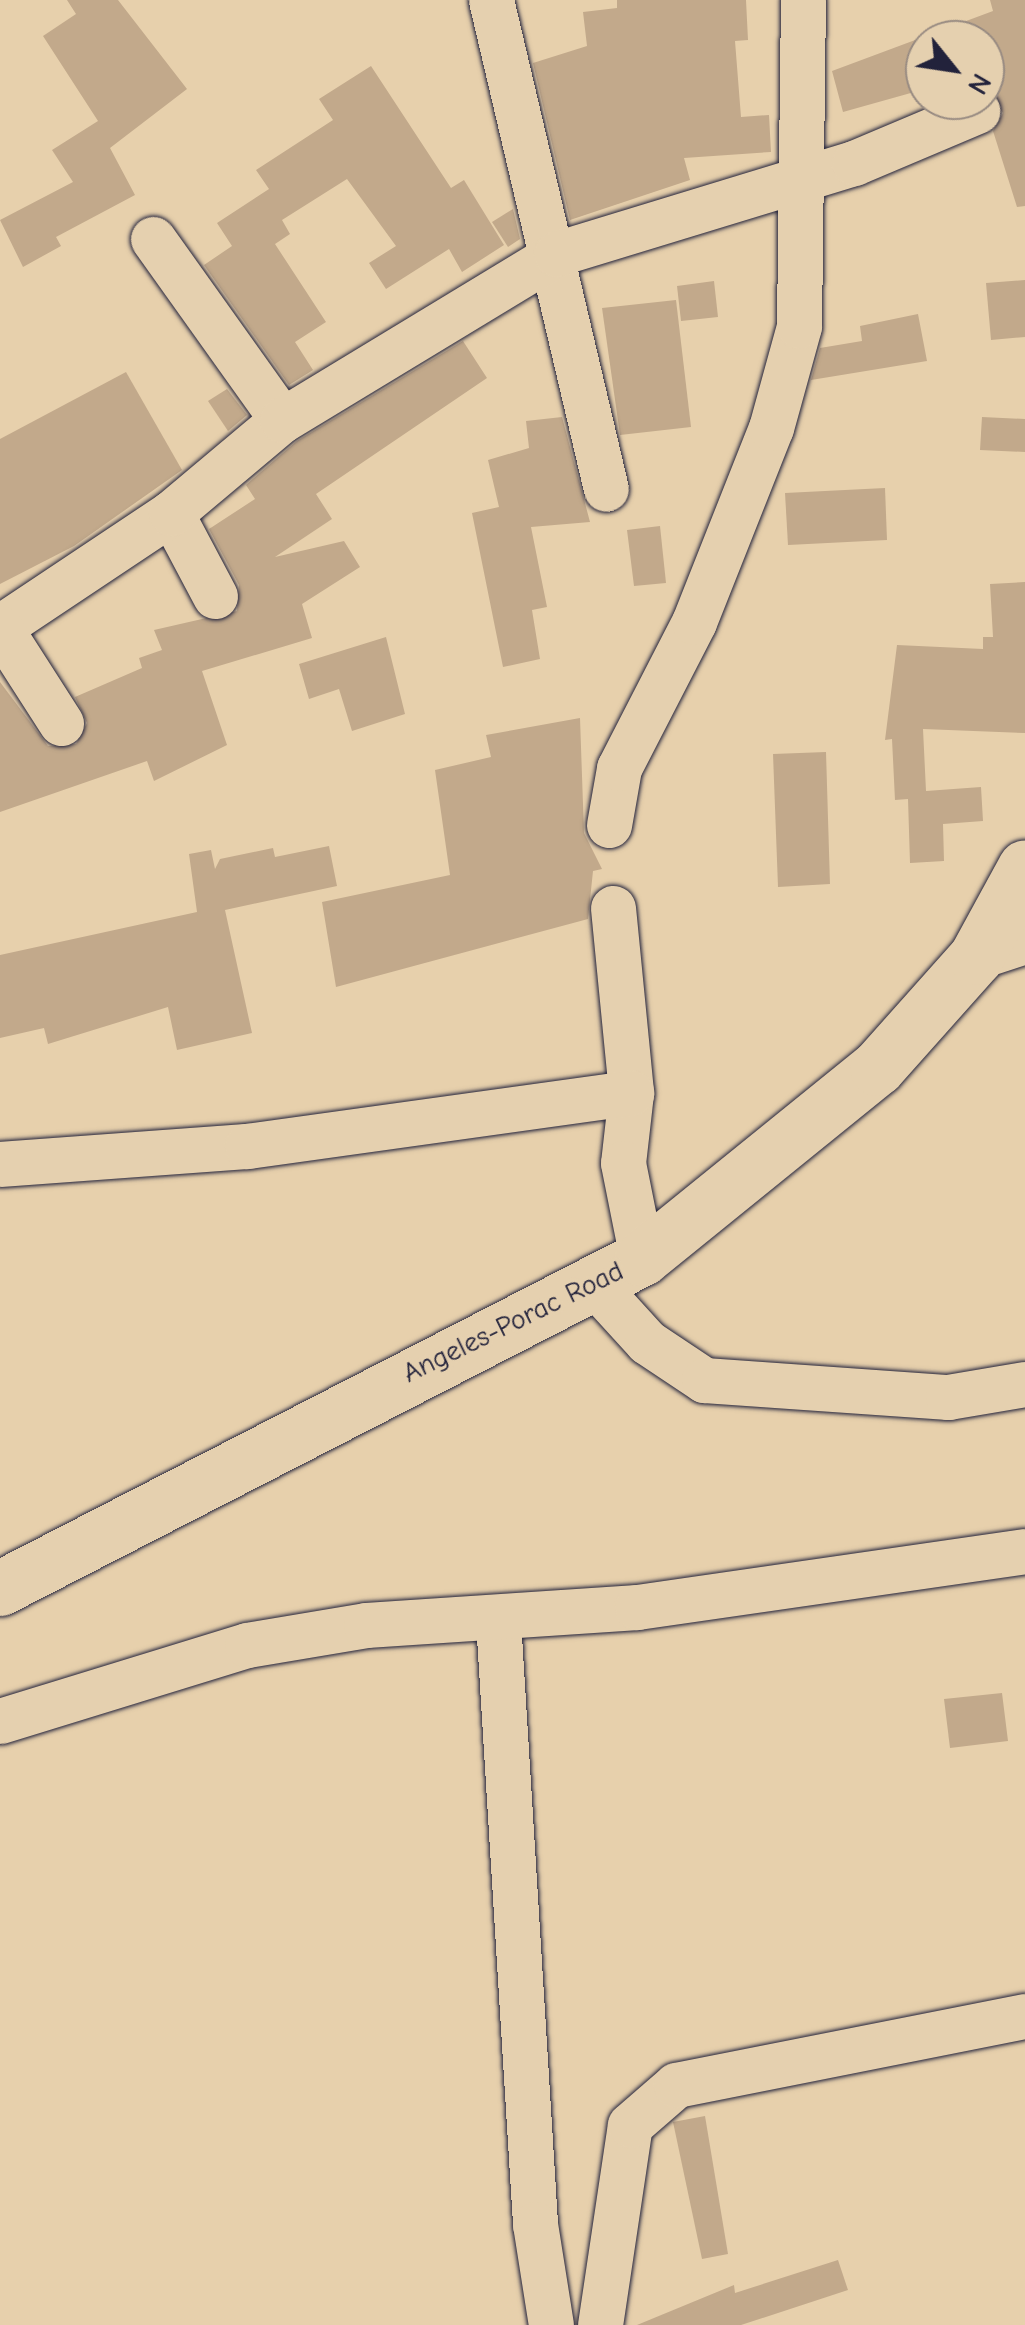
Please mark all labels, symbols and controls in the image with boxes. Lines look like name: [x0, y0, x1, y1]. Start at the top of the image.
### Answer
north arrow: [905, 20, 1005, 120]
text: N: [961, 68, 998, 100]
street label: Angeles-Porac Road: [397, 1254, 629, 1390]

